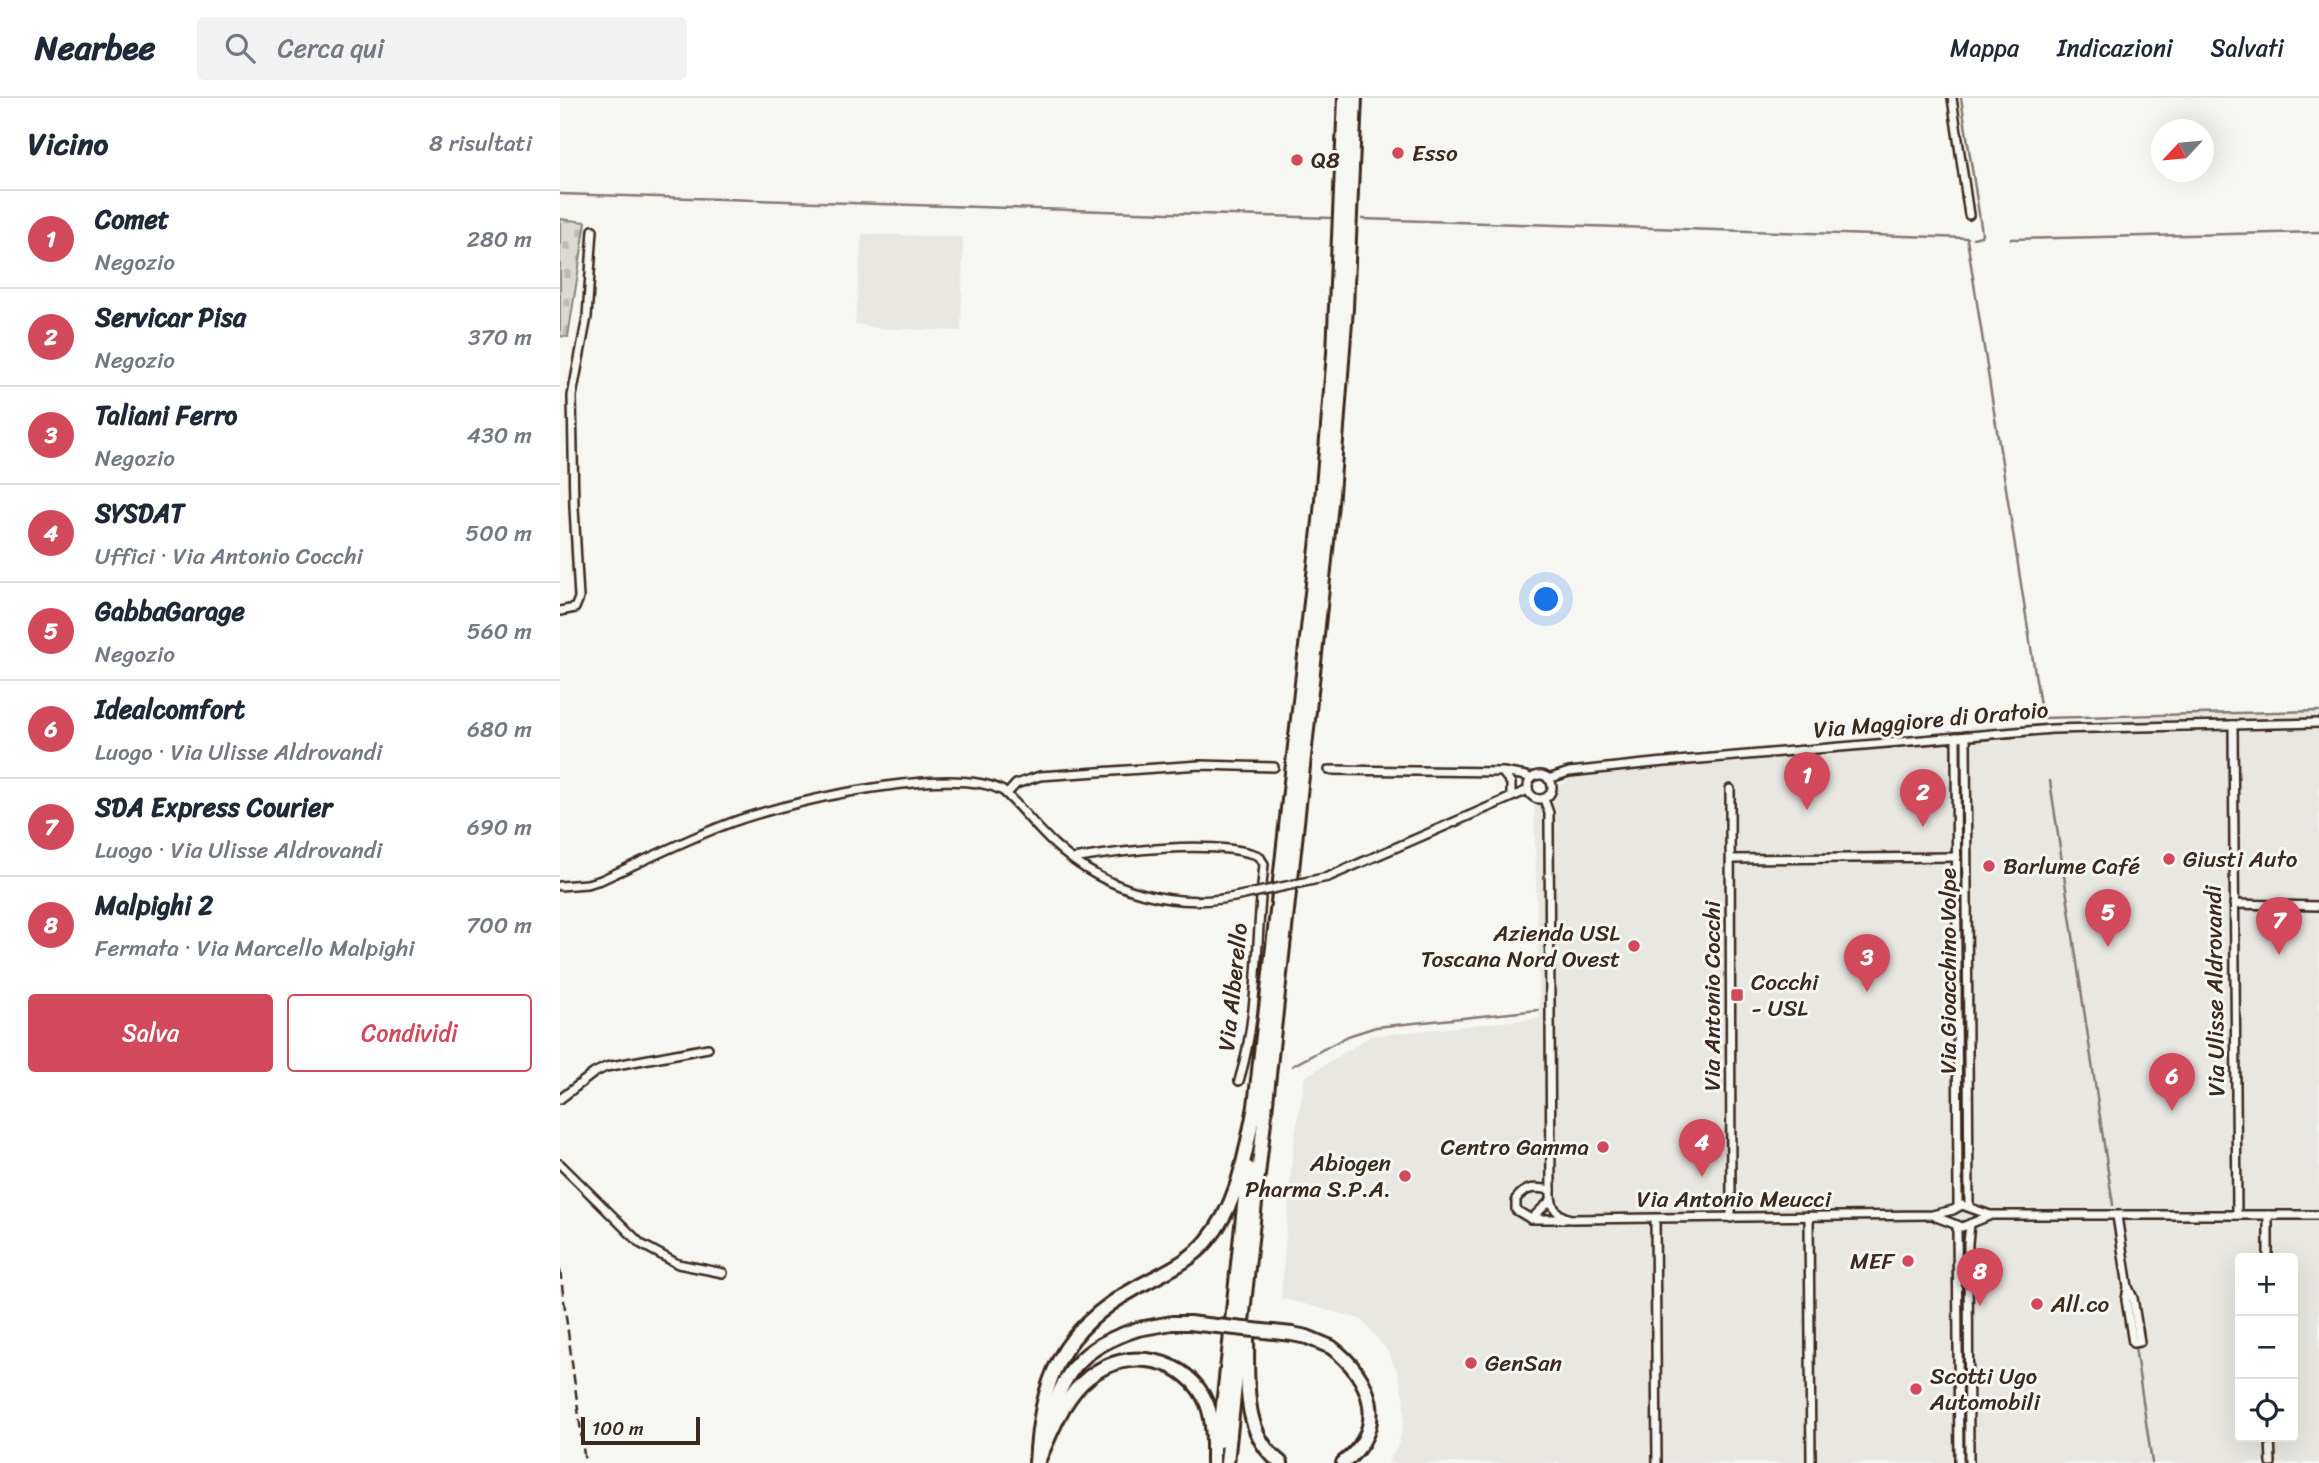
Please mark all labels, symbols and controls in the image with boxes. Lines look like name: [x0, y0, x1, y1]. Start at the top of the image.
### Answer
search box: [197, 17, 687, 80]
text: Nearbee: [35, 19, 155, 77]
text: Cerca qui: [277, 25, 384, 71]
text: Mappa: [1950, 27, 2019, 69]
text: Indicazioni: [2057, 27, 2173, 69]
text: Salvati: [2211, 27, 2284, 69]
icon: search: [221, 29, 259, 67]
text: Vicino: [28, 117, 108, 171]
north arrow: [2151, 119, 2214, 182]
text: 8 risultati: [429, 123, 532, 164]
place label: Esso: [1412, 133, 1458, 174]
place label: Q8: [1311, 140, 1340, 181]
marker: Esso: [1390, 145, 1406, 161]
marker: Q8: [1289, 152, 1305, 168]
text: Comet: [95, 196, 169, 242]
text: 1: [46, 219, 56, 260]
text: 280 m: [467, 219, 532, 260]
text: Negozio: [95, 242, 175, 283]
text: Servicar Pisa: [95, 294, 246, 340]
text: 2: [44, 317, 58, 358]
text: 370 m: [468, 317, 532, 358]
text: Negozio: [95, 340, 175, 381]
text: Taliani Ferro: [95, 392, 237, 438]
text: 3: [45, 415, 57, 456]
text: 430 m: [467, 415, 532, 456]
text: Negozio: [95, 438, 175, 479]
text: SYSDAT: [95, 490, 184, 536]
text: 4: [44, 513, 58, 554]
text: 500 m: [465, 513, 532, 554]
text: Uffici · Via Antonio Cocchi: [95, 536, 363, 577]
your location: [1529, 582, 1563, 616]
text: GabbaGarage: [95, 588, 245, 634]
text: 5: [44, 611, 58, 652]
text: 560 m: [467, 611, 532, 652]
text: Negozio: [95, 634, 175, 675]
text: Idealcomfort: [95, 686, 245, 732]
street label: Via Maggiore di Oratoio: [1812, 689, 2050, 751]
text: 6: [44, 709, 58, 750]
text: 680 m: [467, 709, 532, 750]
text: Luogo · Via Ulisse Aldrovandi: [95, 732, 382, 773]
pin: 1: [1784, 752, 1830, 810]
pin: 2: [1900, 769, 1946, 827]
text: SDA Express Courier: [95, 784, 332, 830]
text: 7: [44, 807, 58, 848]
text: 690 m: [467, 807, 532, 848]
text: Luogo · Via Ulisse Aldrovandi: [95, 830, 382, 871]
place label: Giusti Auto: [2183, 839, 2298, 880]
place label: Barlume Café: [2003, 846, 2140, 887]
marker: Giusti Auto: [2161, 851, 2177, 867]
marker: Barlume Café: [1981, 858, 1997, 874]
street label: Via Gioacchino Volpe: [1928, 868, 1969, 1074]
text: Malpighi 2: [95, 882, 213, 928]
street label: Via Ulisse Aldrovandi: [2193, 884, 2237, 1097]
pin: 5: [2085, 889, 2131, 947]
pin: 7: [2256, 897, 2302, 955]
street label: Via Antonio Cocchi: [1692, 900, 1733, 1091]
text: 8: [44, 905, 58, 946]
text: 700 m: [466, 905, 532, 946]
place label: Azienda USL Toscana Nord Ovest: [1421, 913, 1620, 980]
street label: Via Alberello: [1206, 921, 1260, 1053]
text: Fermata · Via Marcello Malpighi: [95, 928, 415, 969]
pin: 3: [1844, 934, 1890, 992]
marker: Azienda USL Toscana Nord Ovest: [1626, 938, 1642, 954]
place label: Cocchi - USL: [1751, 962, 1819, 1029]
marker: Cocchi - USL: [1729, 987, 1745, 1003]
button: Salva: [28, 994, 273, 1072]
button: Condividi: [287, 994, 532, 1072]
pin: 6: [2149, 1053, 2195, 1111]
pin: 4: [1679, 1119, 1725, 1177]
place label: Centro Gamma: [1441, 1127, 1589, 1168]
marker: Centro Gamma: [1595, 1139, 1611, 1155]
place label: Abiogen Pharma S.P.A.: [1245, 1143, 1392, 1210]
marker: Abiogen Pharma S.P.A.: [1397, 1168, 1413, 1184]
street label: Via Antonio Meucci: [1637, 1179, 1832, 1220]
place label: MEF: [1850, 1241, 1895, 1282]
pin: 8: [1957, 1248, 2003, 1306]
marker: MEF: [1900, 1253, 1916, 1269]
map controls: [2235, 1253, 2298, 1442]
button: +: [2235, 1253, 2298, 1316]
place label: All.co: [2050, 1284, 2110, 1325]
marker: All.co: [2029, 1296, 2045, 1312]
button: −: [2235, 1316, 2298, 1379]
place label: GenSan: [1485, 1343, 1562, 1384]
marker: GenSan: [1463, 1355, 1479, 1371]
place label: Scotti Ugo Automobili: [1929, 1356, 2040, 1423]
button: locate: [2235, 1379, 2298, 1442]
marker: Scotti Ugo Automobili: [1908, 1381, 1924, 1397]
text: 100 m: [592, 1412, 644, 1445]
scale bar: [581, 1414, 700, 1446]

